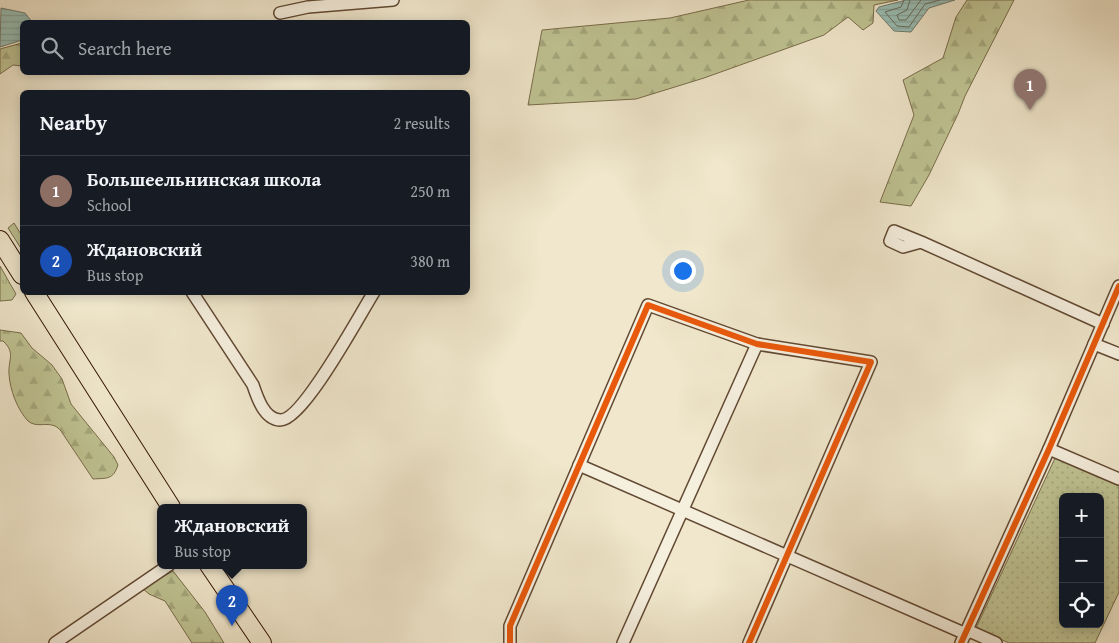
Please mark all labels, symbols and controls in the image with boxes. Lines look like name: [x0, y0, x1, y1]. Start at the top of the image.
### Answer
search box: [20, 20, 470, 75]
icon: search: [38, 34, 66, 62]
text: Search here: [78, 34, 172, 62]
pin: 1: [1014, 69, 1046, 110]
text: Nearby: [40, 107, 107, 138]
text: 2 results: [393, 111, 450, 135]
text: Большеельнинская школа: [87, 165, 321, 193]
text: 1: [52, 179, 60, 203]
text: 250 m: [410, 179, 450, 203]
text: School: [87, 193, 131, 217]
text: Ждановский: [87, 235, 202, 263]
text: 2: [52, 249, 60, 273]
text: 380 m: [410, 249, 450, 273]
your location: [670, 258, 696, 284]
text: Bus stop: [87, 263, 143, 287]
map controls: [1059, 493, 1104, 628]
button: +: [1059, 493, 1104, 538]
popup: [157, 504, 307, 569]
text: Ждановский: [174, 511, 290, 539]
button: −: [1059, 538, 1104, 583]
text: Bus stop: [174, 539, 231, 563]
button: locate: [1059, 583, 1104, 628]
pin: 2: [216, 585, 248, 626]

